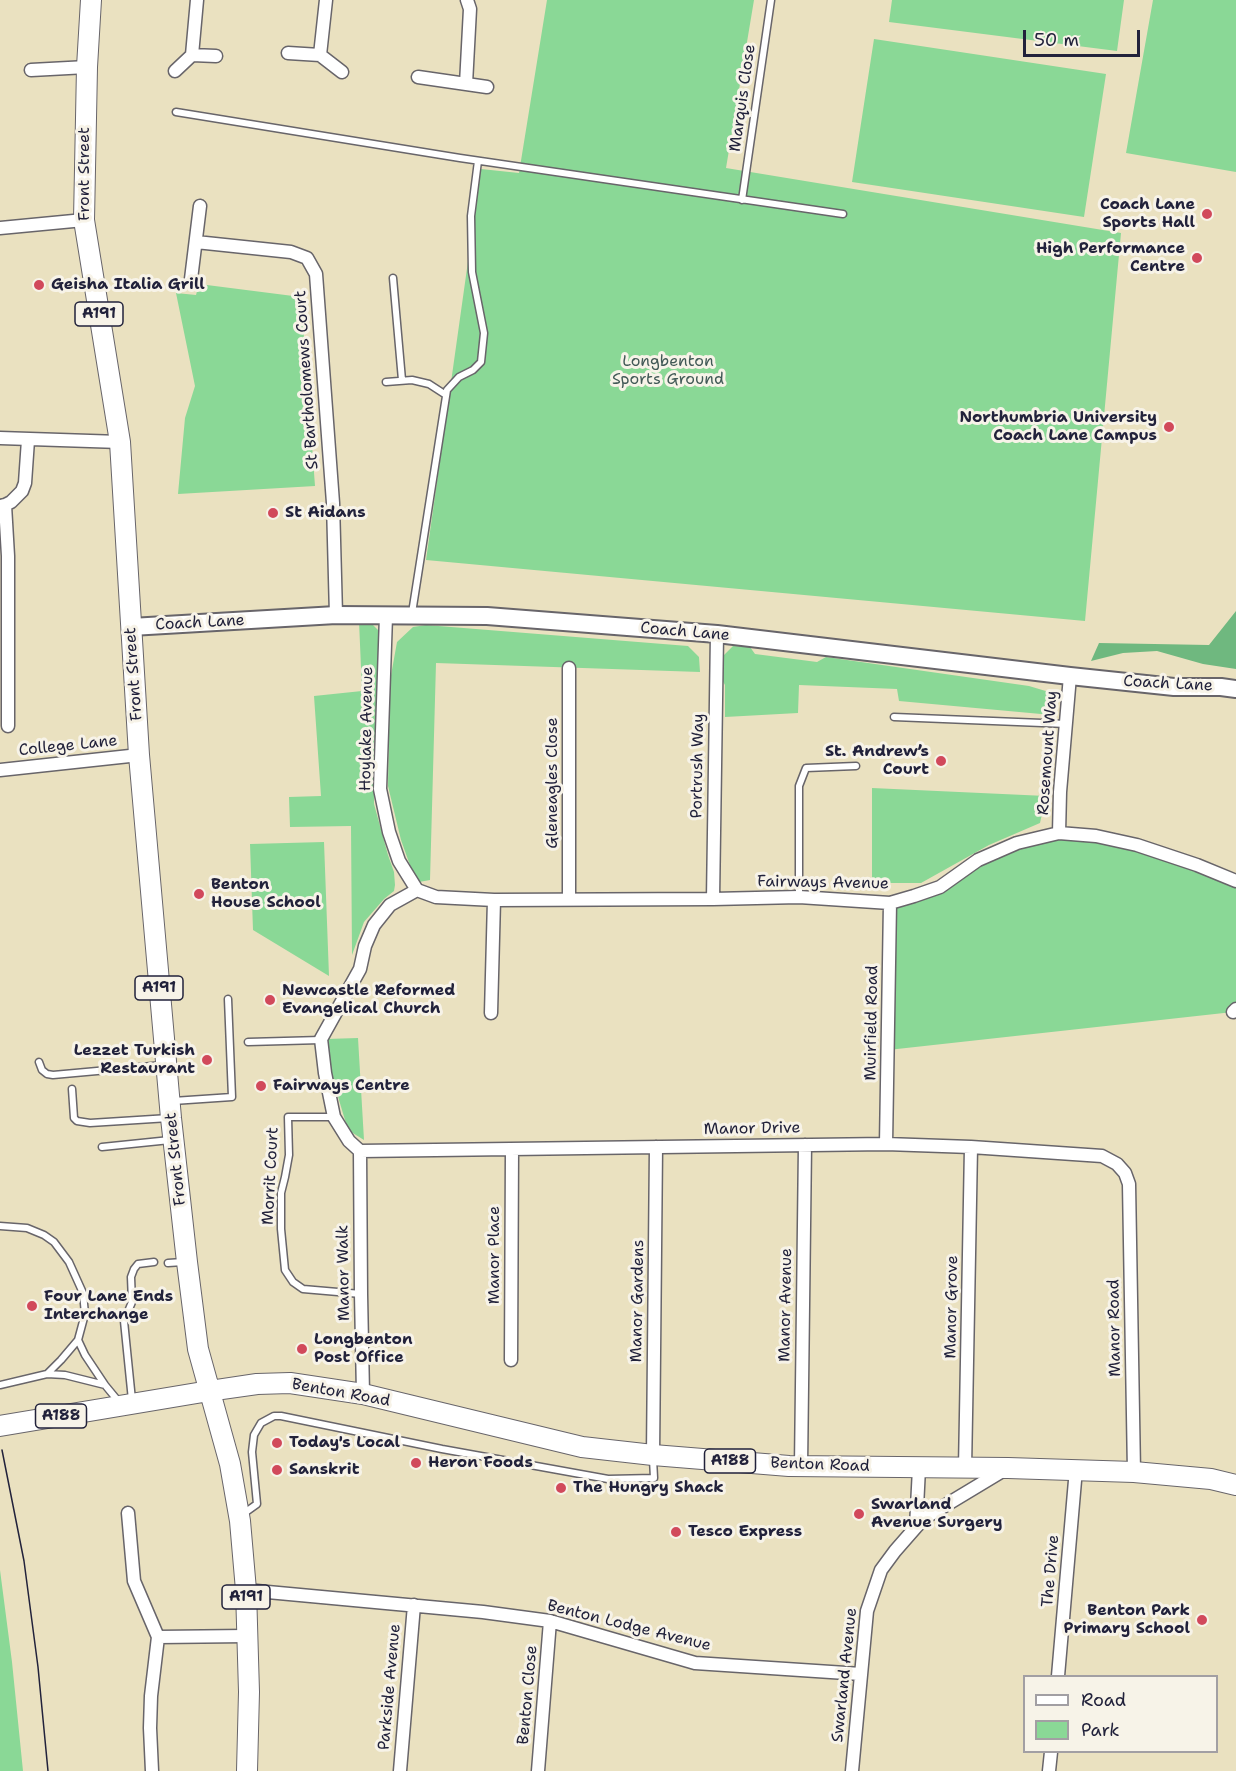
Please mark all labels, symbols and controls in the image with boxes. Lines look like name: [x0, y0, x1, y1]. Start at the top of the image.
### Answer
scale bar: [1026, 18, 1143, 56]
text: 50 m: [1034, 28, 1079, 52]
street label: Marquis Close: [726, 43, 760, 153]
street label: Front Street: [75, 127, 95, 221]
place label: Coach Lane Sports Hall: [1100, 195, 1195, 233]
marker: Coach Lane Sports Hall: [1200, 207, 1214, 221]
place label: High Performance Centre: [1036, 239, 1185, 277]
marker: High Performance Centre: [1190, 251, 1204, 265]
place label: Geisha Italia Grill: [51, 275, 205, 295]
marker: Geisha Italia Grill: [32, 278, 46, 292]
street label: St Bartholomews Court: [291, 290, 323, 470]
road number: A191: [75, 302, 123, 326]
park label: Longbenton Sports Ground: [612, 352, 724, 390]
place label: Northumbria University Coach Lane Campus: [959, 408, 1157, 446]
marker: Northumbria University Coach Lane Campus: [1162, 420, 1176, 434]
place label: St Aidans: [285, 503, 366, 523]
marker: St Aidans: [266, 506, 280, 520]
street label: Coach Lane: [155, 611, 245, 635]
street label: Coach Lane: [640, 619, 730, 645]
street label: Front Street: [121, 627, 147, 721]
street label: Hoylake Avenue: [356, 667, 378, 791]
street label: Coach Lane: [1123, 672, 1213, 696]
street label: Rosemount Way: [1034, 690, 1062, 816]
street label: Portrush Way: [687, 713, 709, 819]
street label: Gleneagles Close: [543, 717, 563, 849]
street label: College Lane: [18, 731, 118, 761]
place label: St. Andrew’s Court: [825, 742, 929, 780]
marker: St. Andrew’s Court: [934, 754, 948, 768]
street label: Fairways Avenue: [757, 872, 889, 894]
place label: Benton House School: [211, 875, 321, 913]
marker: Benton House School: [192, 887, 206, 901]
street label: Muirfield Road: [861, 965, 883, 1081]
road number: A191: [135, 976, 183, 1000]
place label: Newcastle Reformed Evangelical Church: [282, 981, 455, 1019]
marker: Newcastle Reformed Evangelical Church: [263, 993, 277, 1007]
place label: Lezzet Turkish Restaurant: [74, 1041, 195, 1079]
marker: Lezzet Turkish Restaurant: [200, 1053, 214, 1067]
place label: Fairways Centre: [273, 1076, 410, 1096]
marker: Fairways Centre: [254, 1079, 268, 1093]
street label: Front Street: [162, 1111, 190, 1207]
street label: Manor Drive: [703, 1119, 801, 1139]
street label: Morrit Court: [259, 1127, 283, 1225]
street label: Manor Place: [485, 1206, 505, 1304]
street label: Manor Walk: [334, 1225, 354, 1321]
street label: Manor Gardens: [627, 1239, 649, 1363]
street label: Manor Avenue: [775, 1248, 797, 1362]
street label: Manor Grove: [942, 1255, 962, 1359]
street label: Manor Road: [1105, 1279, 1125, 1377]
place label: Four Lane Ends Interchange: [44, 1287, 173, 1325]
marker: Four Lane Ends Interchange: [25, 1299, 39, 1313]
place label: Longbenton Post Office: [314, 1330, 413, 1368]
marker: Longbenton Post Office: [295, 1342, 309, 1356]
street label: Benton Road: [290, 1375, 392, 1411]
road number: A188: [36, 1404, 86, 1428]
place label: Today's Local: [289, 1433, 400, 1453]
marker: Today's Local: [270, 1436, 284, 1450]
road number: A188: [704, 1449, 756, 1473]
place label: Heron Foods: [428, 1453, 533, 1473]
street label: Benton Road: [770, 1454, 870, 1476]
marker: Heron Foods: [409, 1456, 423, 1470]
place label: Sanskrit: [289, 1460, 359, 1480]
marker: Sanskrit: [270, 1463, 284, 1477]
place label: The Hungry Shack: [573, 1478, 724, 1498]
marker: The Hungry Shack: [554, 1481, 568, 1495]
place label: Swarland Avenue Surgery: [871, 1495, 1003, 1533]
marker: Swarland Avenue Surgery: [852, 1507, 866, 1521]
place label: Tesco Express: [688, 1522, 802, 1542]
marker: Tesco Express: [669, 1525, 683, 1539]
street label: The Drive: [1038, 1534, 1064, 1608]
road number: A191: [222, 1585, 270, 1609]
street label: Benton Lodge Avenue: [545, 1596, 713, 1656]
place label: Benton Park Primary School: [1063, 1601, 1190, 1639]
street label: Swarland Avenue: [828, 1607, 862, 1743]
marker: Benton Park Primary School: [1195, 1613, 1209, 1627]
street label: Parkside Avenue: [375, 1623, 405, 1751]
street label: Benton Close: [514, 1644, 542, 1746]
legend: [1023, 1675, 1218, 1753]
text: Road: [1081, 1688, 1126, 1712]
text: Park: [1081, 1718, 1120, 1742]

